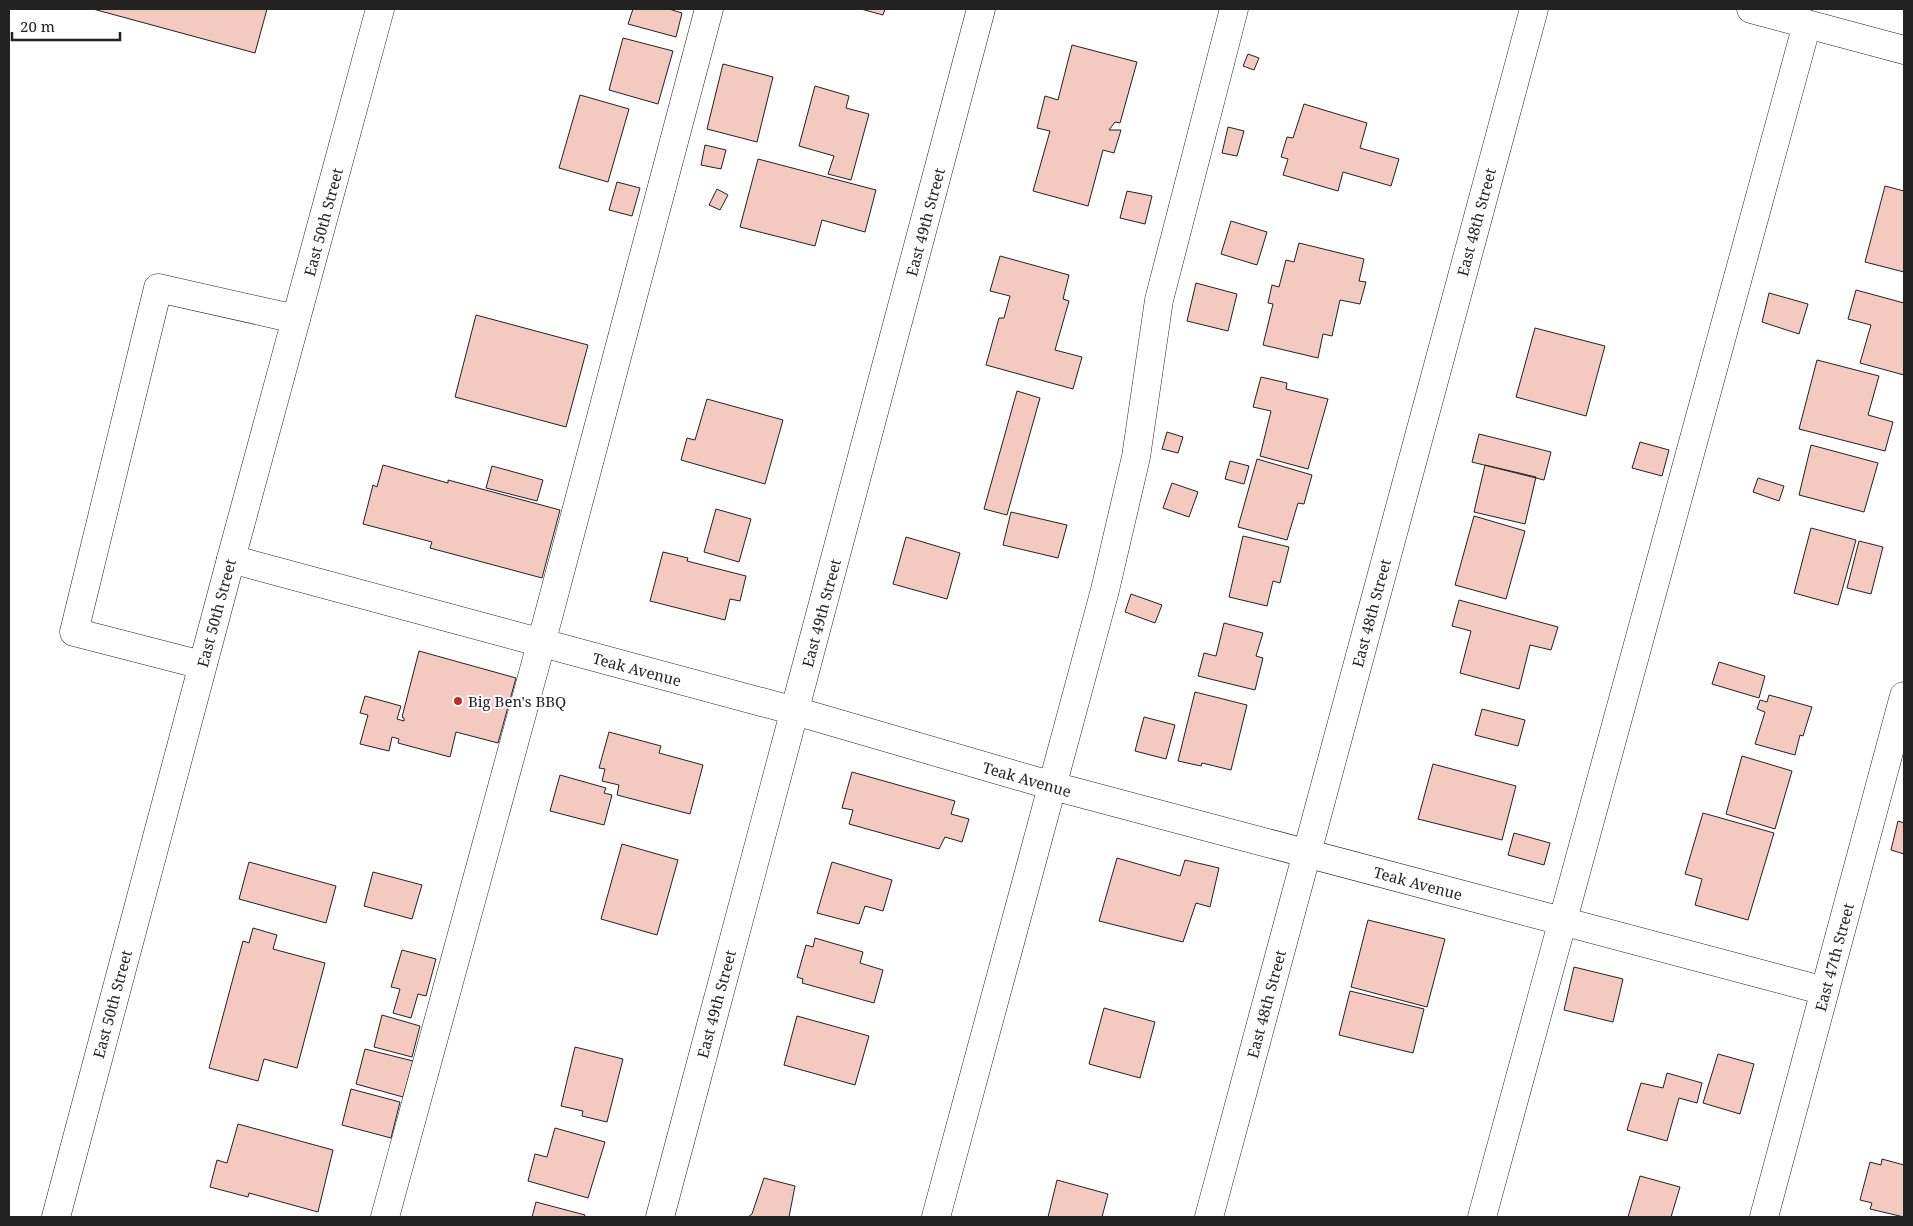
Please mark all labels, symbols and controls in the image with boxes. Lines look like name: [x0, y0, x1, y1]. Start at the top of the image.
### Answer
scale bar: [12, 10, 120, 42]
text: 20 m: [20, 16, 55, 36]
street label: East 50th Street: [299, 166, 347, 278]
street label: East 49th Street: [901, 166, 949, 278]
street label: East 48th Street: [1452, 166, 1500, 278]
street label: East 50th Street: [192, 557, 240, 669]
street label: East 49th Street: [797, 557, 845, 669]
street label: East 48th Street: [1347, 557, 1395, 669]
street label: Teak Avenue: [590, 648, 684, 690]
place label: Big Ben's BBQ: [468, 691, 566, 711]
marker: Big Ben's BBQ: [452, 695, 464, 707]
street label: Teak Avenue: [980, 757, 1074, 801]
street label: Teak Avenue: [1371, 862, 1465, 904]
street label: East 47th Street: [1810, 901, 1858, 1013]
street label: East 50th Street: [88, 948, 136, 1060]
street label: East 49th Street: [692, 948, 740, 1060]
street label: East 48th Street: [1242, 948, 1290, 1060]

